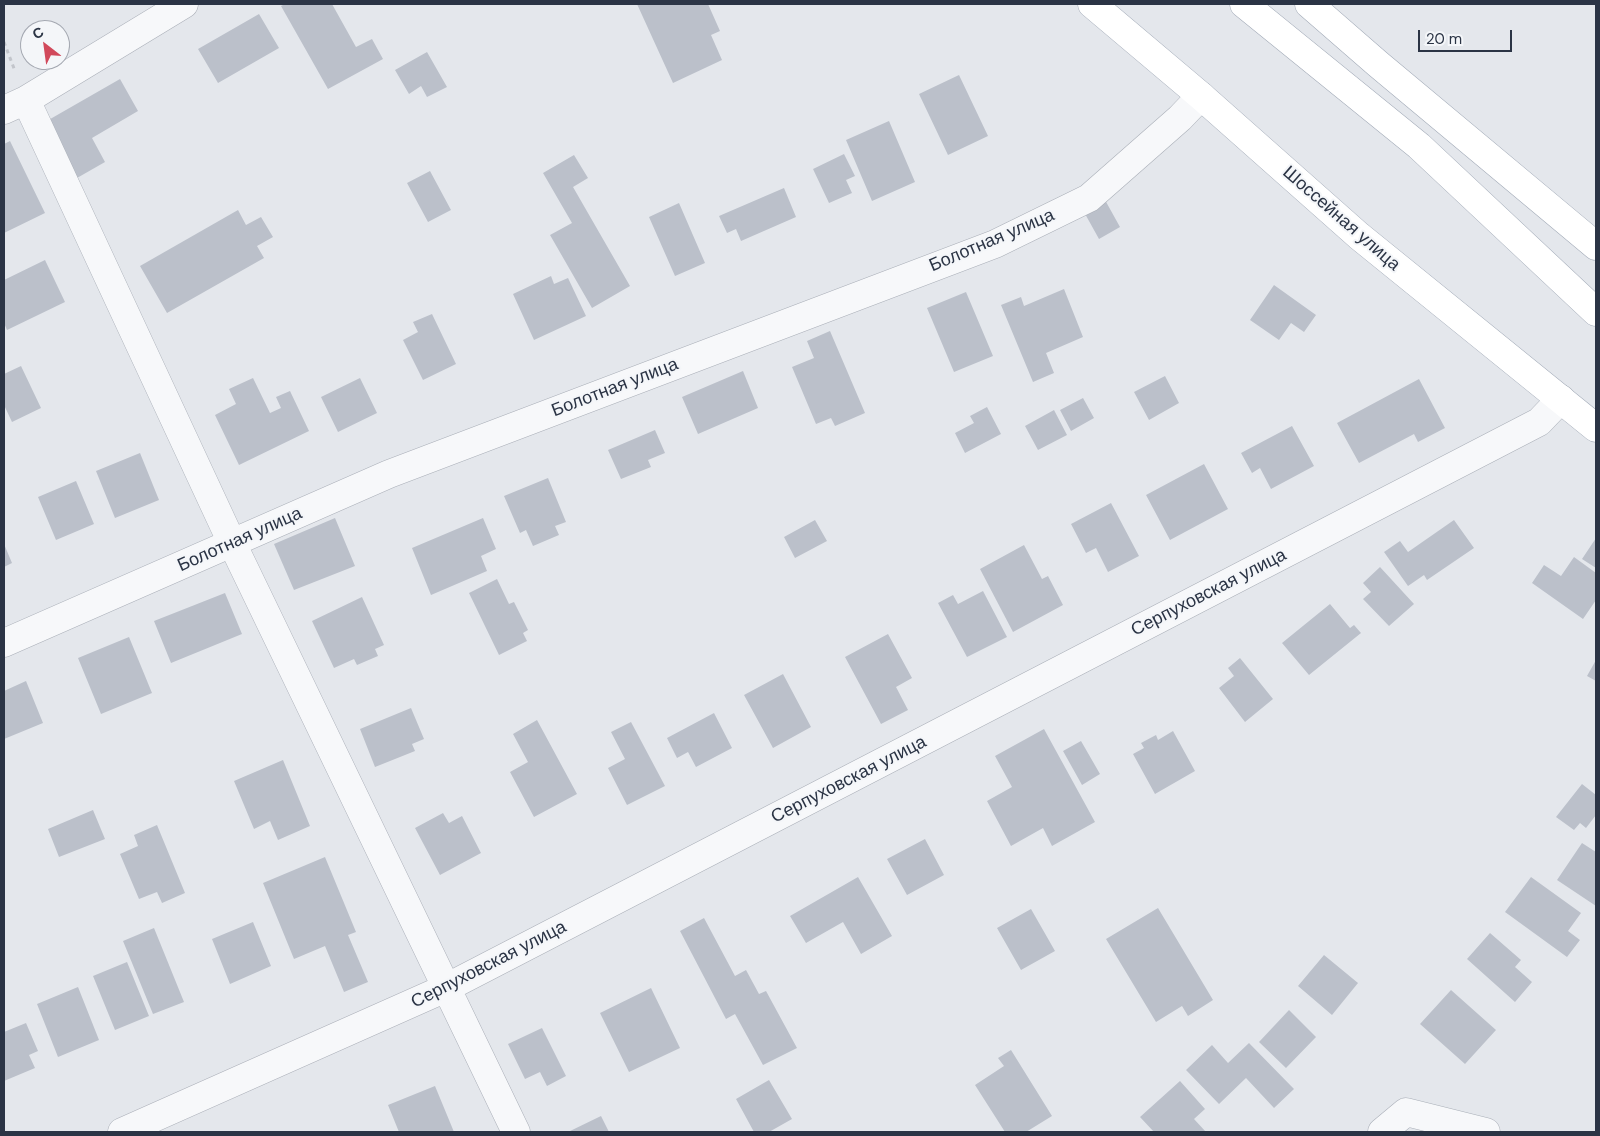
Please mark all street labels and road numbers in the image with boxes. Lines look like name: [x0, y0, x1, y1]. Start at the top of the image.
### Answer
street label: Шоссейная улица: [1278, 162, 1404, 276]
street label: Болотная улица: [926, 205, 1058, 277]
street label: Болотная улица: [549, 354, 681, 422]
street label: Болотная улица: [174, 503, 306, 577]
street label: Серпуховская улица: [1128, 545, 1290, 641]
street label: Серпуховская улица: [768, 732, 930, 828]
street label: Серпуховская улица: [408, 917, 570, 1013]

